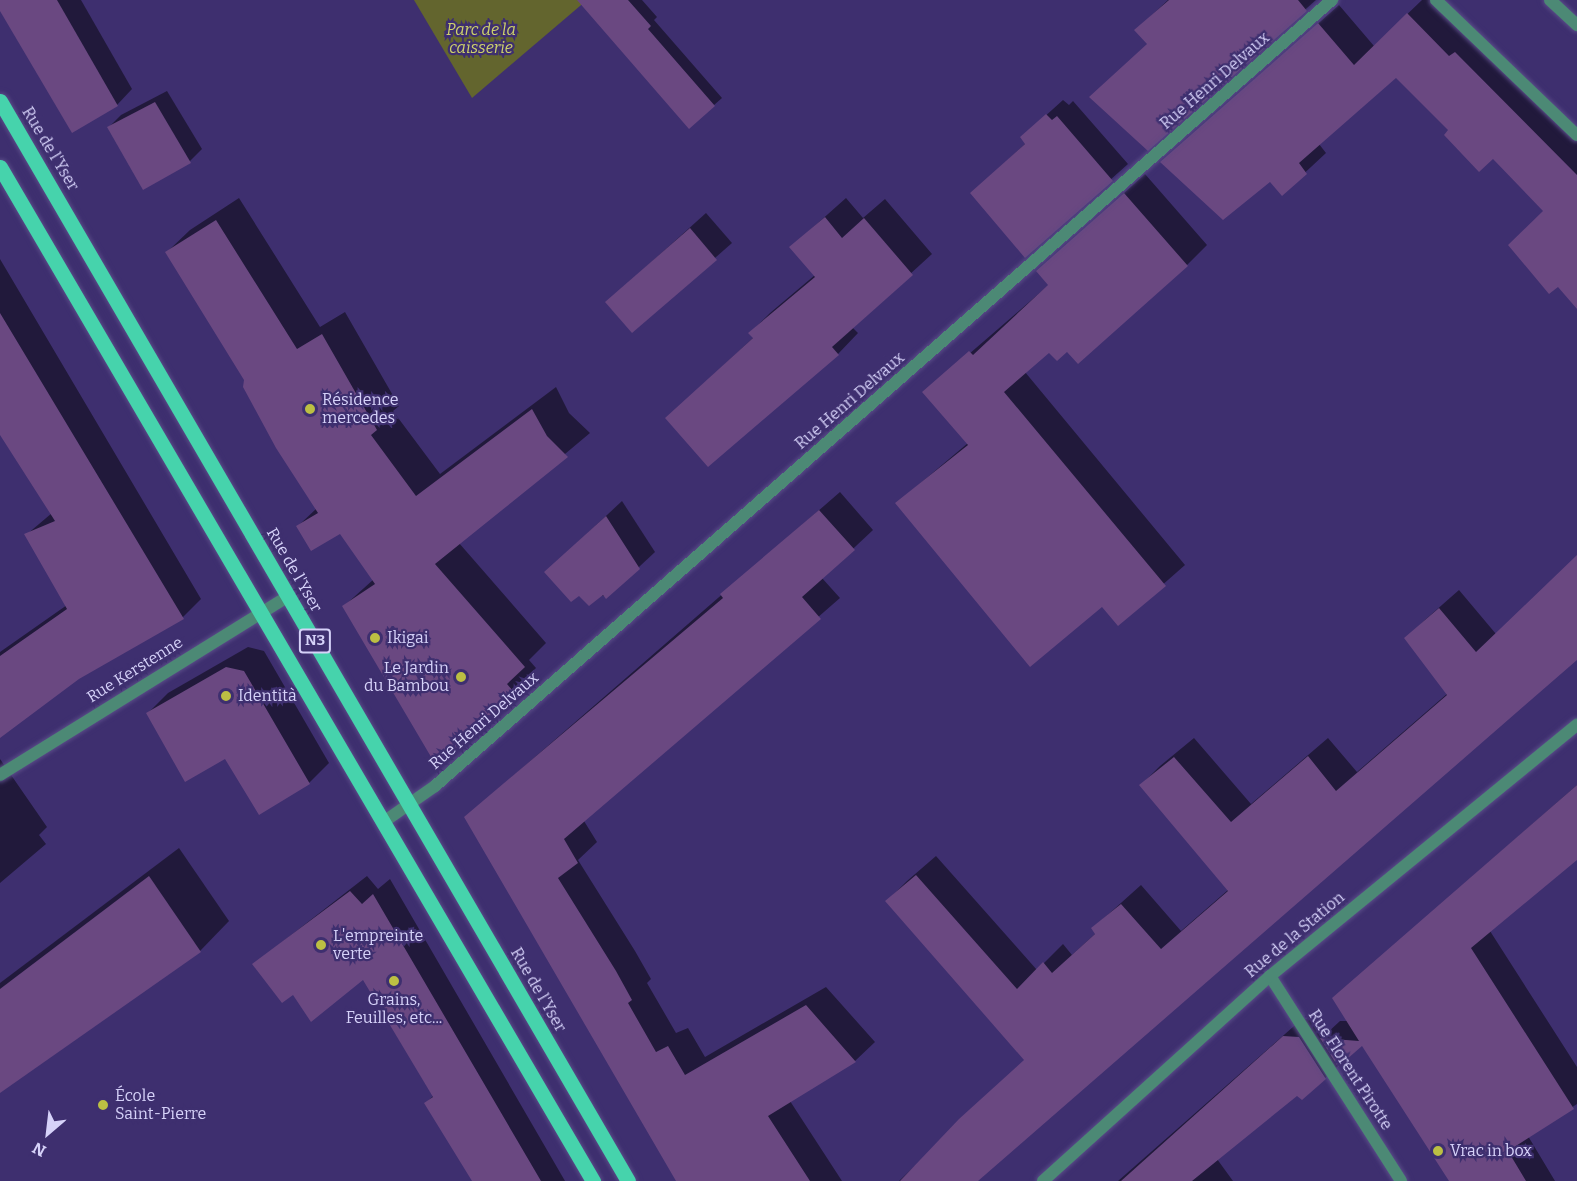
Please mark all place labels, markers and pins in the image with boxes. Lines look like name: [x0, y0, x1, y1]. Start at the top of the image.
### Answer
place label: Résidence mercedes: [322, 390, 398, 428]
marker: Résidence mercedes: [303, 402, 317, 416]
place label: Ikigai: [387, 628, 428, 648]
marker: Ikigai: [368, 631, 382, 645]
place label: Le Jardin du Bambou: [364, 658, 449, 696]
marker: Le Jardin du Bambou: [454, 670, 468, 684]
place label: Identità: [238, 686, 297, 706]
marker: Identità: [219, 689, 233, 703]
place label: L'empreinte verte: [333, 926, 423, 964]
marker: L'empreinte verte: [314, 938, 328, 952]
marker: Grains, Feuilles, etc...: [387, 974, 401, 988]
place label: Grains, Feuilles, etc...: [346, 990, 442, 1028]
place label: École Saint-Pierre: [115, 1086, 206, 1124]
marker: École Saint-Pierre: [96, 1098, 110, 1112]
place label: Vrac in box: [1450, 1141, 1532, 1161]
marker: Vrac in box: [1431, 1144, 1445, 1158]

